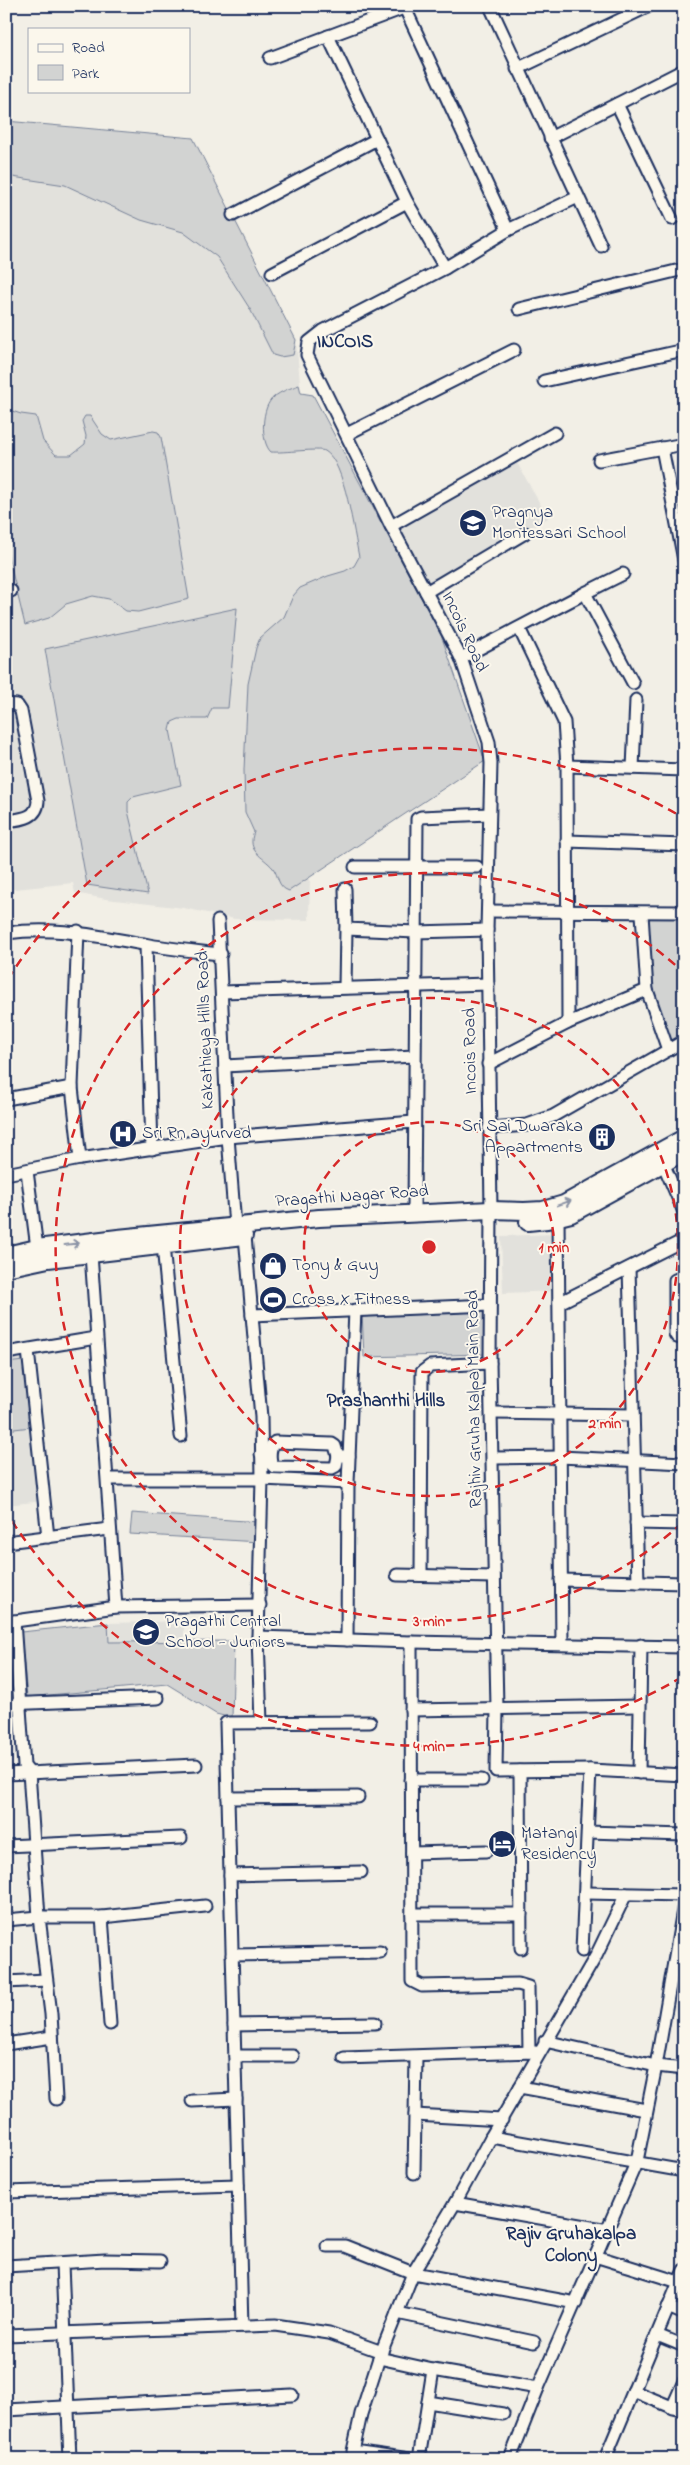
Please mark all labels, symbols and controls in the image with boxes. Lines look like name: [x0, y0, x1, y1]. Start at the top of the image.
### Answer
legend: [28, 28, 190, 92]
text: Road: [72, 37, 105, 59]
text: Park: [72, 63, 100, 85]
district label: INCOIS: [317, 329, 373, 356]
place label: Pragnya Montessari School: [492, 500, 626, 547]
school or university icon: Pragnya Montessari School: [458, 508, 488, 538]
street label: Incois Road: [434, 587, 494, 677]
street label: Kakathieya Hills Road: [190, 950, 222, 1110]
street label: Incois Road: [457, 1008, 485, 1094]
place label: Sri Sai Dwaraka Appartments: [461, 1114, 583, 1161]
hospital icon: Sri Rn ayurved: [108, 1119, 138, 1149]
place label: Sri Rn ayurved: [142, 1121, 251, 1147]
building icon: Sri Sai Dwaraka Appartments: [587, 1122, 617, 1152]
street label: Pragathi Nagar Road: [274, 1179, 430, 1216]
one-way arrow: [556, 1198, 571, 1207]
text: 1 min: [539, 1237, 570, 1259]
centre of rings: [420, 1238, 438, 1256]
one-way arrow: [63, 1239, 79, 1249]
shop icon: Tony & Guy: [258, 1251, 288, 1281]
place label: Tony & Guy: [292, 1253, 379, 1279]
sports icon: Cross X Fitness: [258, 1285, 288, 1315]
place label: Cross X Fitness: [292, 1287, 411, 1313]
street label: Rajhiv Gruha Kalpa Main Road: [460, 1290, 490, 1508]
district label: Prashanthi Hills: [327, 1388, 446, 1415]
text: 2 min: [588, 1413, 622, 1435]
place label: Pragathi Central School - Juniors: [165, 1609, 285, 1656]
text: 3 min: [412, 1611, 445, 1633]
school or university icon: Pragathi Central School - Juniors: [131, 1617, 161, 1647]
text: 4 min: [412, 1736, 445, 1758]
place label: Matangi Residency: [521, 1821, 596, 1868]
hotel icon: Matangi Residency: [487, 1829, 517, 1859]
district label: Rajiv Gruhakalpa Colony: [506, 2221, 636, 2272]

